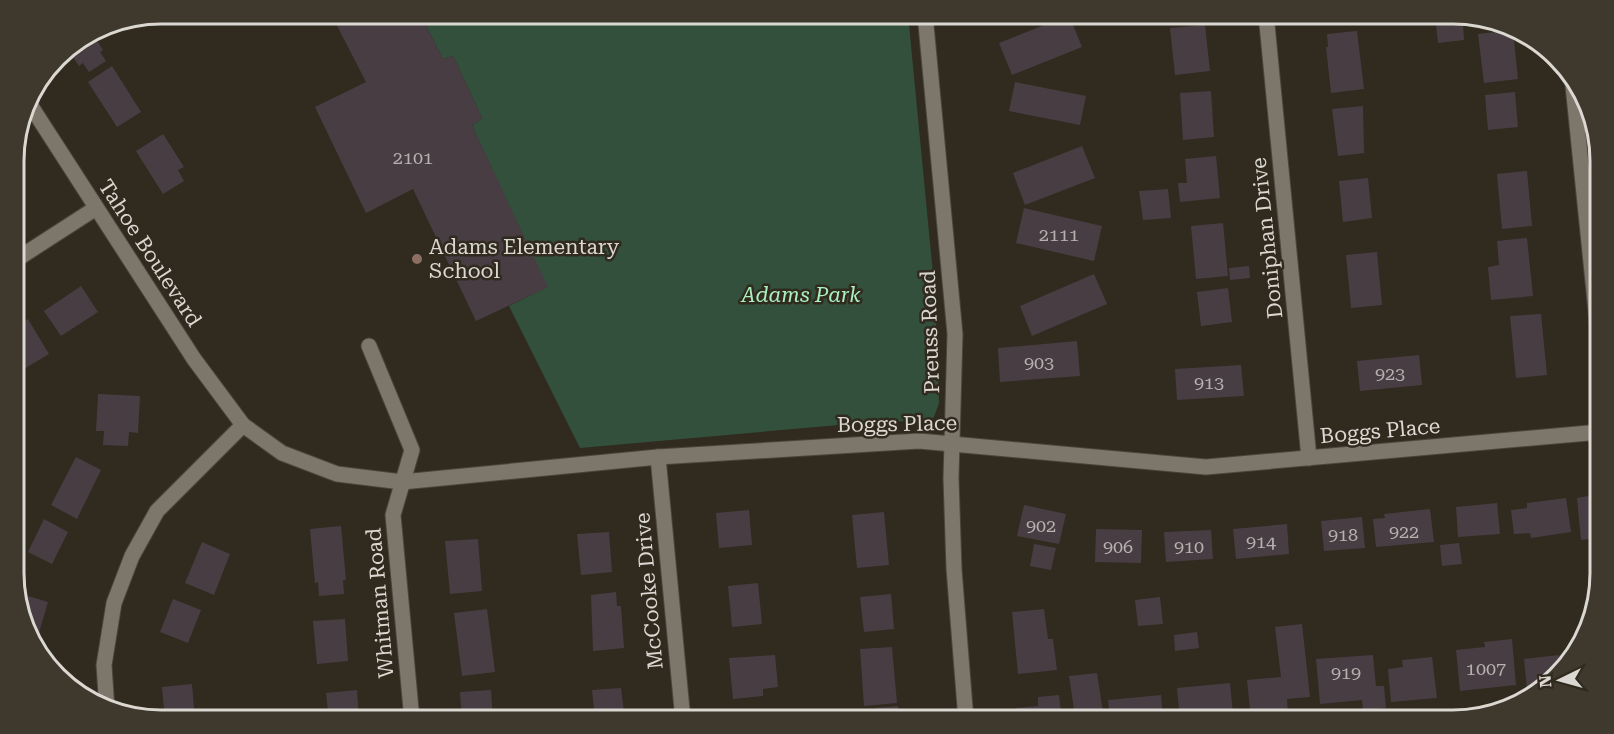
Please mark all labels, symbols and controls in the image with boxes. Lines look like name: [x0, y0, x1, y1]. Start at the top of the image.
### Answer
house number: 2101: [393, 147, 433, 168]
street label: Doniphan Drive: [1247, 156, 1287, 320]
street label: Tahoe Boulevard: [94, 175, 207, 331]
house number: 2111: [1039, 224, 1079, 245]
place label: Adams Elementary School: [429, 235, 620, 283]
marker: Adams Elementary School: [410, 252, 424, 266]
street label: Preuss Road: [916, 269, 944, 394]
park label: Adams Park: [739, 283, 861, 307]
house number: 903: [1024, 352, 1054, 373]
house number: 923: [1375, 363, 1405, 384]
house number: 913: [1194, 372, 1224, 393]
street label: Boggs Place: [837, 411, 957, 437]
street label: Boggs Place: [1319, 414, 1441, 448]
street label: McCooke Drive: [630, 512, 668, 670]
house number: 902: [1026, 515, 1056, 536]
house number: 922: [1389, 521, 1419, 542]
house number: 918: [1328, 524, 1358, 545]
street label: Whitman Road: [361, 526, 399, 679]
house number: 914: [1246, 531, 1276, 552]
house number: 906: [1103, 536, 1133, 557]
house number: 910: [1174, 536, 1204, 557]
north arrow: [1530, 650, 1590, 710]
house number: 1007: [1466, 658, 1506, 679]
house number: 919: [1331, 662, 1361, 683]
text: N: [1536, 674, 1556, 688]

